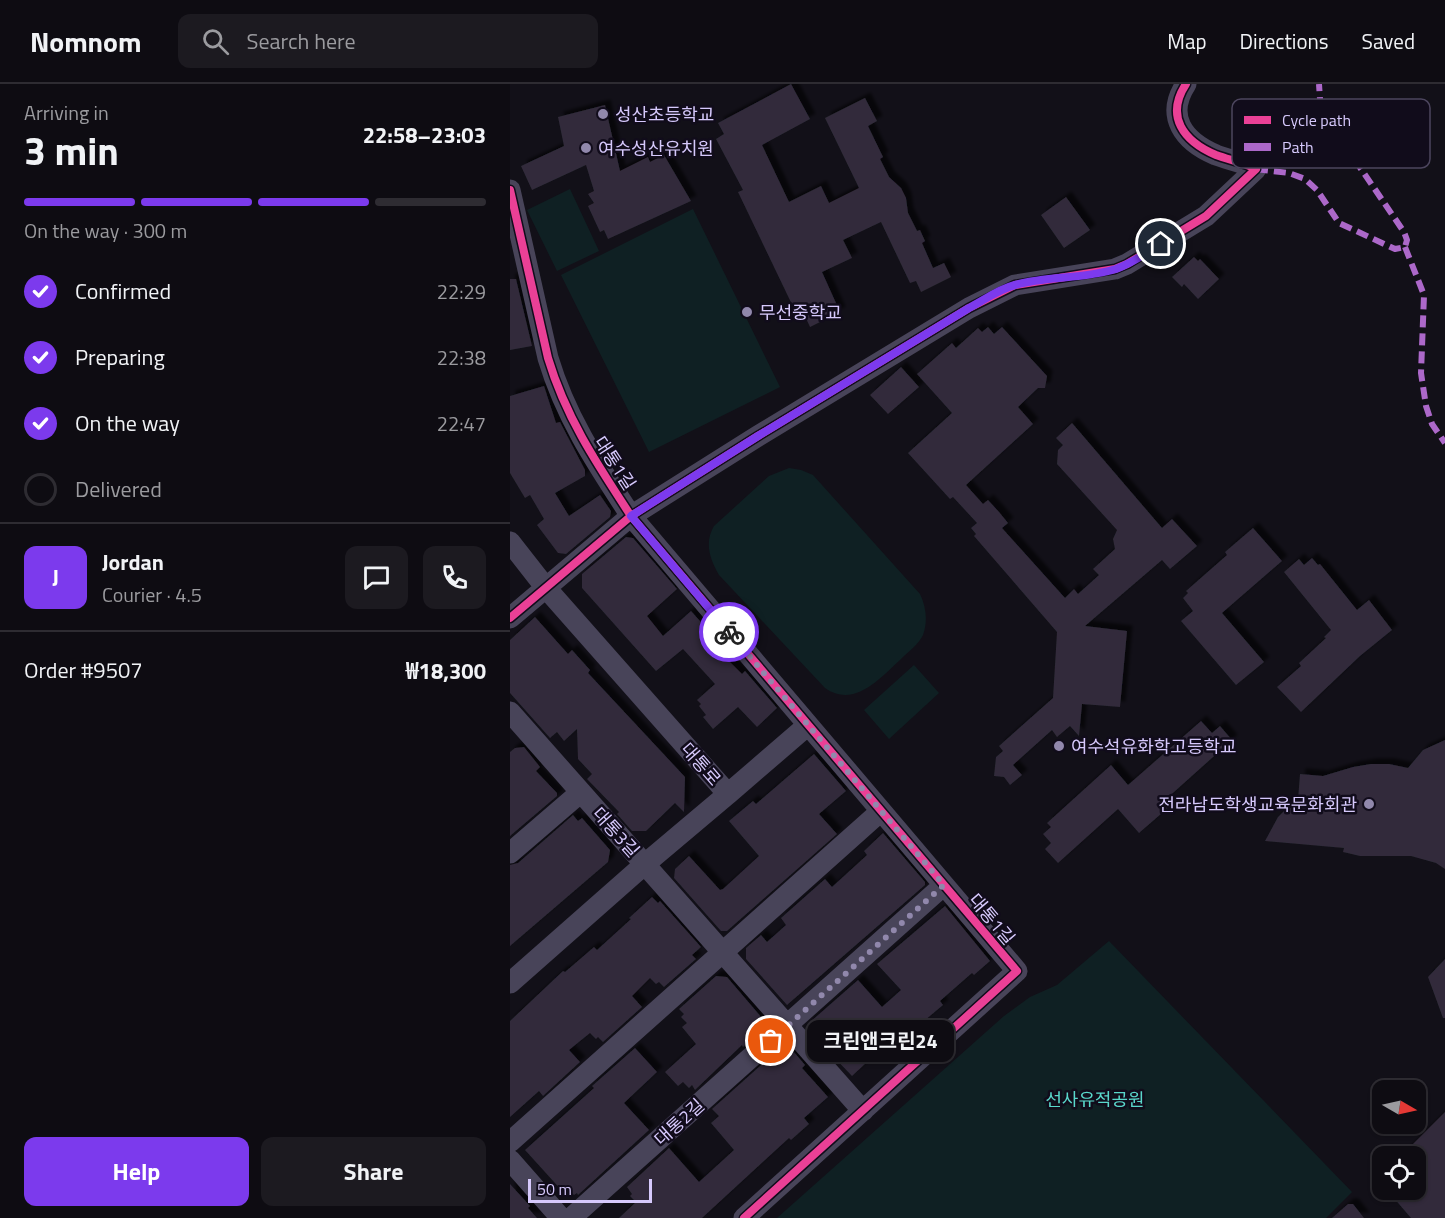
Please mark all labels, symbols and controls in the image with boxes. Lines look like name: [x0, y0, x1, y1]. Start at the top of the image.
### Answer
search box: [178, 14, 598, 68]
text: Nomnom: [30, 20, 142, 63]
text: Search here: [247, 24, 356, 58]
icon: search: [199, 25, 232, 58]
text: Map: [1167, 25, 1207, 57]
text: Directions: [1240, 25, 1329, 57]
text: Saved: [1362, 25, 1415, 57]
text: Arriving in: [24, 97, 109, 128]
legend: [1232, 99, 1430, 168]
place label: 성산초등학교: [615, 101, 714, 128]
marker: 성산초등학교: [596, 107, 610, 121]
text: Cycle path: [1282, 108, 1351, 132]
text: 22:58–23:03: [363, 118, 486, 152]
text: 3 min: [24, 121, 119, 180]
place label: 여수성산유치원: [598, 135, 714, 162]
text: Path: [1282, 135, 1314, 159]
marker: 여수성산유치원: [579, 141, 593, 155]
text: On the way · 300 m: [24, 215, 187, 246]
pin: [1135, 218, 1186, 269]
icon: home: [1144, 227, 1177, 260]
text: Confirmed: [75, 274, 171, 308]
icon: check: [24, 275, 57, 308]
text: 22:29: [437, 276, 486, 307]
place label: 무선중학교: [759, 299, 842, 326]
marker: 무선중학교: [740, 305, 754, 319]
text: Preparing: [75, 340, 165, 374]
icon: check: [24, 341, 57, 374]
text: 22:38: [437, 342, 486, 373]
text: On the way: [75, 406, 180, 440]
icon: check: [24, 407, 57, 440]
text: 22:47: [437, 408, 486, 439]
street label: 대통1길: [587, 431, 643, 495]
text: Delivered: [75, 472, 162, 506]
text: Jordan: [102, 545, 164, 579]
button: chat: [345, 546, 408, 609]
button: phone: [423, 546, 486, 609]
text: J: [52, 560, 59, 594]
text: Courier · 4.5: [102, 579, 202, 610]
courier: [699, 602, 759, 662]
icon: bike: [713, 616, 746, 649]
text: Order #9507: [24, 653, 143, 687]
text: ₩18,300: [406, 654, 486, 688]
place label: 여수석유화학고등학교: [1071, 733, 1237, 760]
street label: 대통로: [675, 736, 727, 792]
marker: 여수석유화학고등학교: [1052, 739, 1066, 753]
place label: 전라남도학생교육문화회관: [1158, 791, 1357, 818]
marker: 전라남도학생교육문화회관: [1362, 797, 1376, 811]
street label: 대통3길: [586, 801, 646, 863]
street label: 대통1길: [962, 887, 1022, 951]
pin: [745, 1015, 796, 1066]
callout: 크린앤크린24: [807, 1020, 954, 1062]
icon: bag: [754, 1024, 787, 1057]
text: 크린앤크린24: [823, 1025, 938, 1056]
north arrow: [1372, 1080, 1426, 1134]
map controls: [1372, 1080, 1426, 1200]
park label: 선사유적공원: [1045, 1086, 1145, 1113]
street label: 대통2길: [648, 1092, 710, 1152]
button: Help: [24, 1137, 249, 1206]
button: Share: [261, 1137, 486, 1206]
button: locate: [1372, 1146, 1426, 1200]
scale bar: [528, 1176, 652, 1204]
text: 50 m: [537, 1177, 572, 1201]

